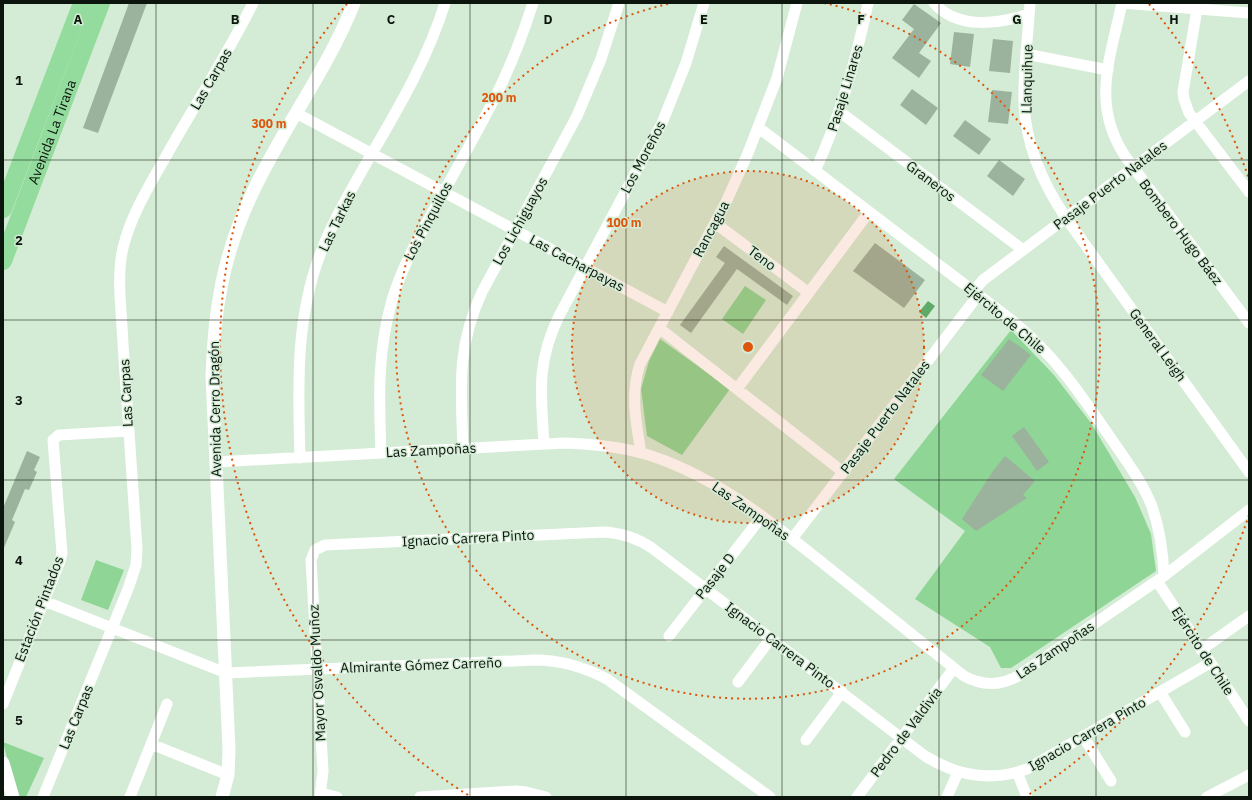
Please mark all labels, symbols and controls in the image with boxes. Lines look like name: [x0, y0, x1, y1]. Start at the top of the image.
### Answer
text: A: [74, 11, 83, 28]
text: B: [231, 11, 240, 28]
text: C: [387, 11, 396, 28]
text: D: [543, 11, 553, 28]
text: E: [700, 11, 708, 28]
text: F: [857, 11, 865, 28]
text: G: [1012, 11, 1022, 28]
text: H: [1169, 11, 1179, 28]
street label: Pasaje Linares: [823, 42, 867, 134]
street label: Llanquihue: [1017, 44, 1037, 114]
street label: Las Carpas: [186, 45, 236, 113]
text: 1: [15, 72, 23, 89]
street label: Avenida La Tirana: [24, 76, 80, 187]
text: 200 m: [481, 90, 517, 105]
text: 300 m: [251, 116, 287, 131]
street label: Los Moreños: [616, 118, 670, 196]
street label: Pasaje Puerto Natales: [1049, 136, 1171, 234]
street label: Graneros: [903, 156, 960, 206]
street label: Los Lichiguayos: [488, 174, 552, 268]
street label: Bombero Hugo Báez: [1135, 175, 1227, 289]
street label: Los Pinquillos: [400, 178, 456, 263]
street label: Las Tarkas: [314, 187, 360, 255]
street label: Rancagua: [689, 197, 734, 260]
text: 100 m: [606, 215, 642, 230]
street label: Las Cacharpayas: [526, 230, 628, 296]
text: 2: [15, 232, 23, 249]
street label: Teno: [744, 242, 780, 274]
street label: Ejército de Chile: [960, 278, 1050, 358]
street label: General Leigh: [1125, 305, 1191, 385]
centre of rings: [741, 340, 755, 354]
street label: Avenida Cerro Dragón: [205, 341, 225, 477]
street label: Pasaje Puerto Natales: [836, 356, 934, 478]
street label: Las Carpas: [115, 358, 137, 428]
text: 3: [15, 392, 23, 409]
street label: Las Zampoñas: [385, 439, 477, 461]
street label: Las Zampoñas: [709, 478, 793, 544]
street label: Ignacio Carrera Pinto: [401, 526, 535, 550]
street label: Pasaje D: [691, 549, 739, 603]
text: 4: [15, 552, 23, 569]
street label: Estación Pintados: [11, 553, 68, 665]
street label: Ignacio Carrera Pinto: [722, 598, 839, 692]
street label: Mayor Osvaldo Muñoz: [304, 603, 330, 742]
street label: Ejército de Chile: [1168, 603, 1238, 699]
street label: Las Zampoñas: [1012, 617, 1098, 683]
street label: Almirante Gómez Carreño: [340, 653, 502, 677]
street label: Las Carpas: [55, 682, 97, 752]
street label: Pedro de Valdivia: [866, 683, 946, 781]
street label: Ignacio Carrera Pinto: [1025, 693, 1149, 775]
text: 5: [15, 712, 23, 729]

